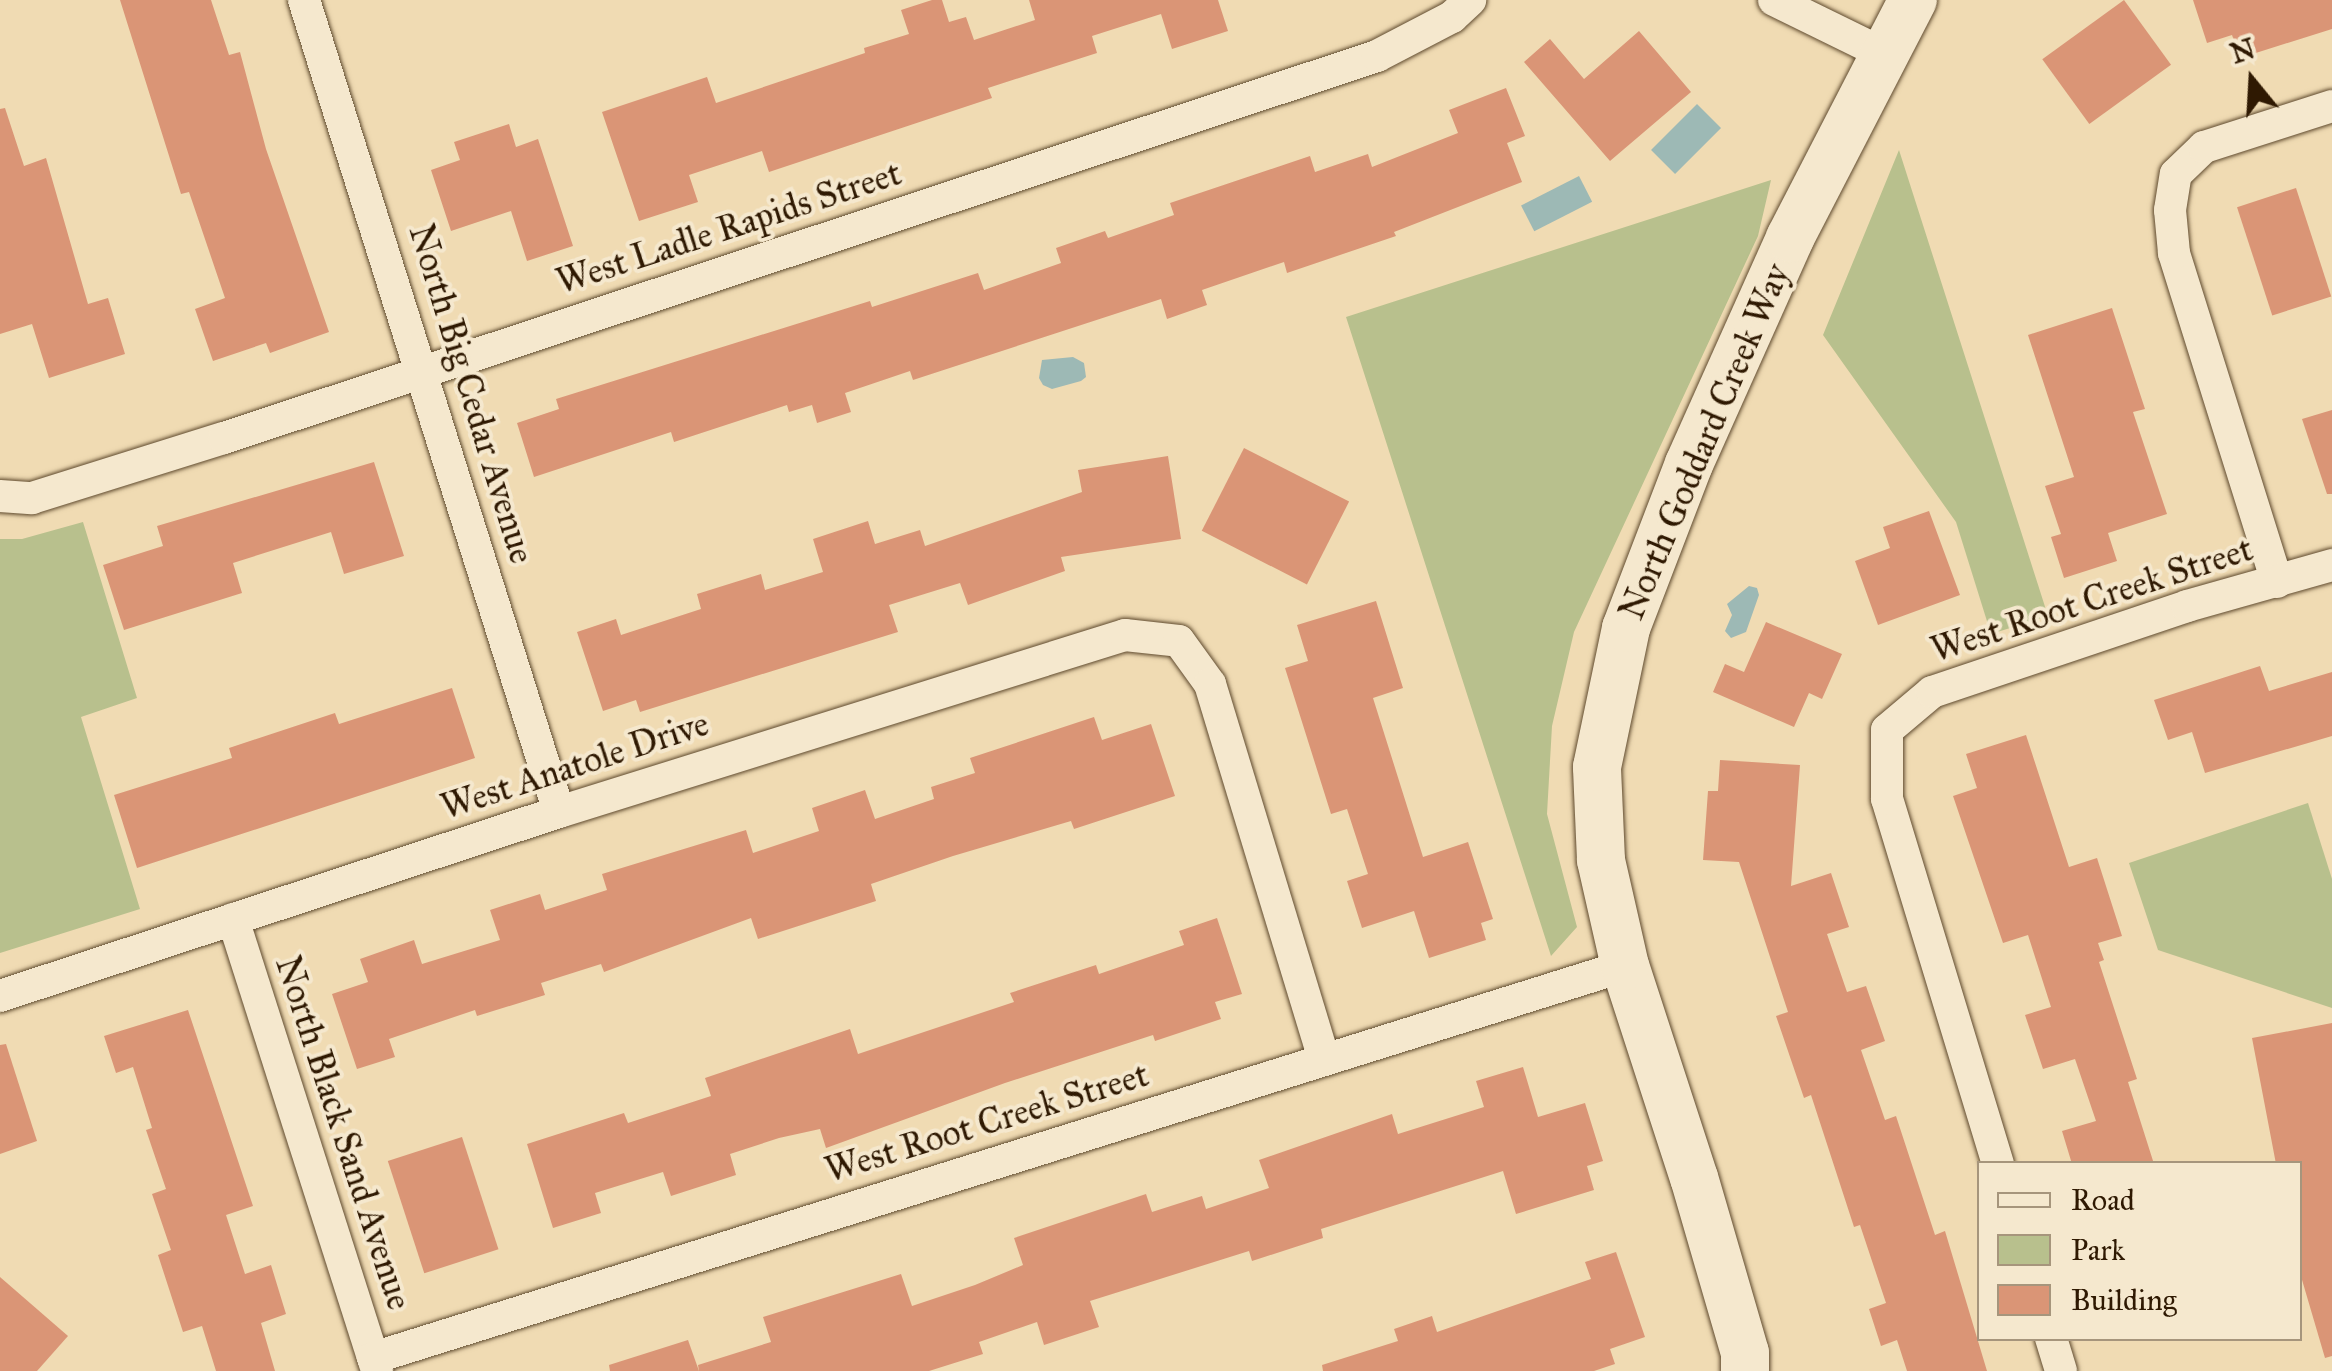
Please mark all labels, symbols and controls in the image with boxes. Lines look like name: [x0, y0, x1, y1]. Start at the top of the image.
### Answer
north arrow: [2202, 30, 2302, 130]
text: N: [2226, 31, 2259, 71]
street label: West Ladle Rapids Street: [551, 152, 907, 304]
street label: North Big Cedar Avenue: [399, 219, 543, 569]
street label: North Goddard Creek Way: [1611, 258, 1799, 626]
street label: West Root Creek Street: [1926, 528, 2258, 672]
street label: West Anatole Drive: [436, 703, 714, 829]
street label: North Black Sand Avenue: [266, 951, 420, 1315]
street label: West Root Creek Street: [820, 1054, 1154, 1192]
legend: [1977, 1161, 2302, 1341]
text: Road: [2071, 1182, 2135, 1218]
text: Park: [2071, 1232, 2125, 1268]
text: Building: [2071, 1282, 2177, 1318]

